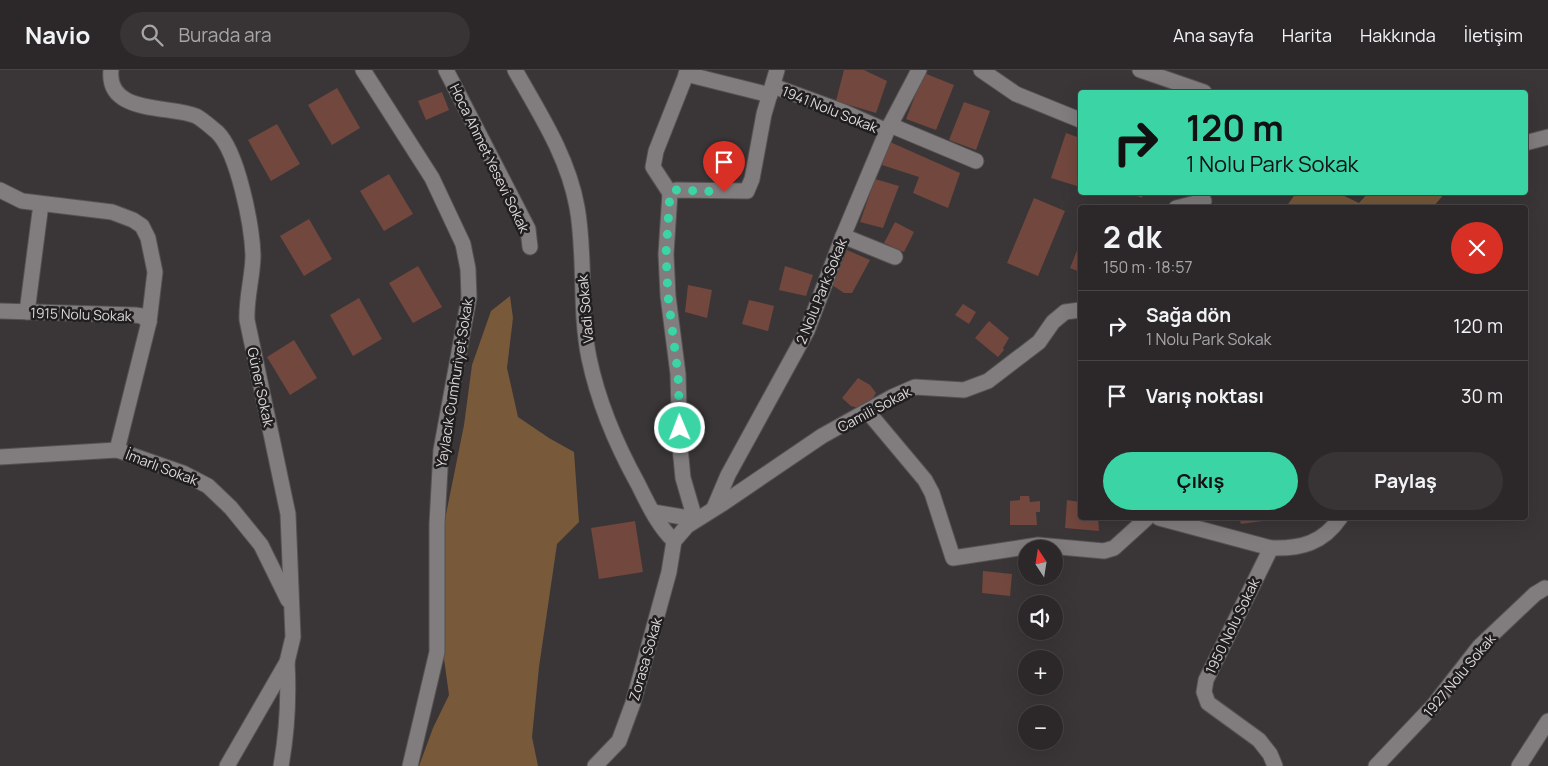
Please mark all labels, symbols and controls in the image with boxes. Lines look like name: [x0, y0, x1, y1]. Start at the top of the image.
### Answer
search box: [120, 12, 470, 57]
text: Navio: [25, 18, 90, 51]
icon: search: [138, 21, 166, 49]
text: Burada ara: [178, 22, 272, 48]
text: Ana sayfa: [1173, 23, 1254, 47]
text: Harita: [1282, 23, 1332, 47]
text: Hakkında: [1360, 23, 1436, 47]
text: İletişim: [1464, 23, 1523, 47]
street label: Hoca Ahmet Yesevi Sokak: [446, 80, 535, 237]
street label: 1941 Nolu Sokak: [779, 81, 882, 137]
text: 120 m: [1186, 104, 1284, 152]
icon: right: [1103, 110, 1168, 175]
pin: [703, 141, 745, 192]
icon: arrive: [710, 148, 738, 176]
text: 1 Nolu Park Sokak: [1186, 149, 1359, 179]
text: 2 dk: [1103, 216, 1162, 257]
button: close: [1451, 222, 1503, 274]
street label: 2 Nolu Park Sokak: [791, 234, 851, 347]
text: 150 m · 18:57: [1103, 256, 1193, 278]
street label: Vadi Sokak: [572, 273, 597, 344]
street label: Yaylacık Cumhuriyet Sokak: [431, 296, 477, 469]
text: Sağa dön: [1146, 302, 1231, 328]
street label: 1915 Nolu Sokak: [30, 303, 133, 325]
icon: right: [1103, 312, 1131, 340]
text: 120 m: [1453, 313, 1503, 339]
text: 1 Nolu Park Sokak: [1146, 328, 1271, 350]
street label: Güner Sokak: [243, 345, 279, 430]
street label: Camili Sokak: [834, 381, 915, 436]
icon: arrive: [1103, 382, 1131, 410]
text: Varış noktası: [1146, 383, 1264, 409]
text: 30 m: [1461, 383, 1503, 409]
position arrow: [653, 401, 705, 453]
street label: İmarlı Sokak: [123, 445, 202, 490]
button: Çıkış: [1103, 452, 1298, 510]
button: Paylaş: [1308, 452, 1503, 510]
north arrow: [1018, 540, 1062, 585]
map controls: [1018, 540, 1063, 750]
street label: 1950 Nolu Sokak: [1201, 574, 1264, 677]
button: sound: [1018, 595, 1063, 640]
street label: Zorasa Sokak: [624, 614, 666, 703]
street label: 1927 Nolu Sokak: [1419, 629, 1500, 720]
button: +: [1018, 650, 1063, 695]
button: −: [1018, 705, 1063, 750]

